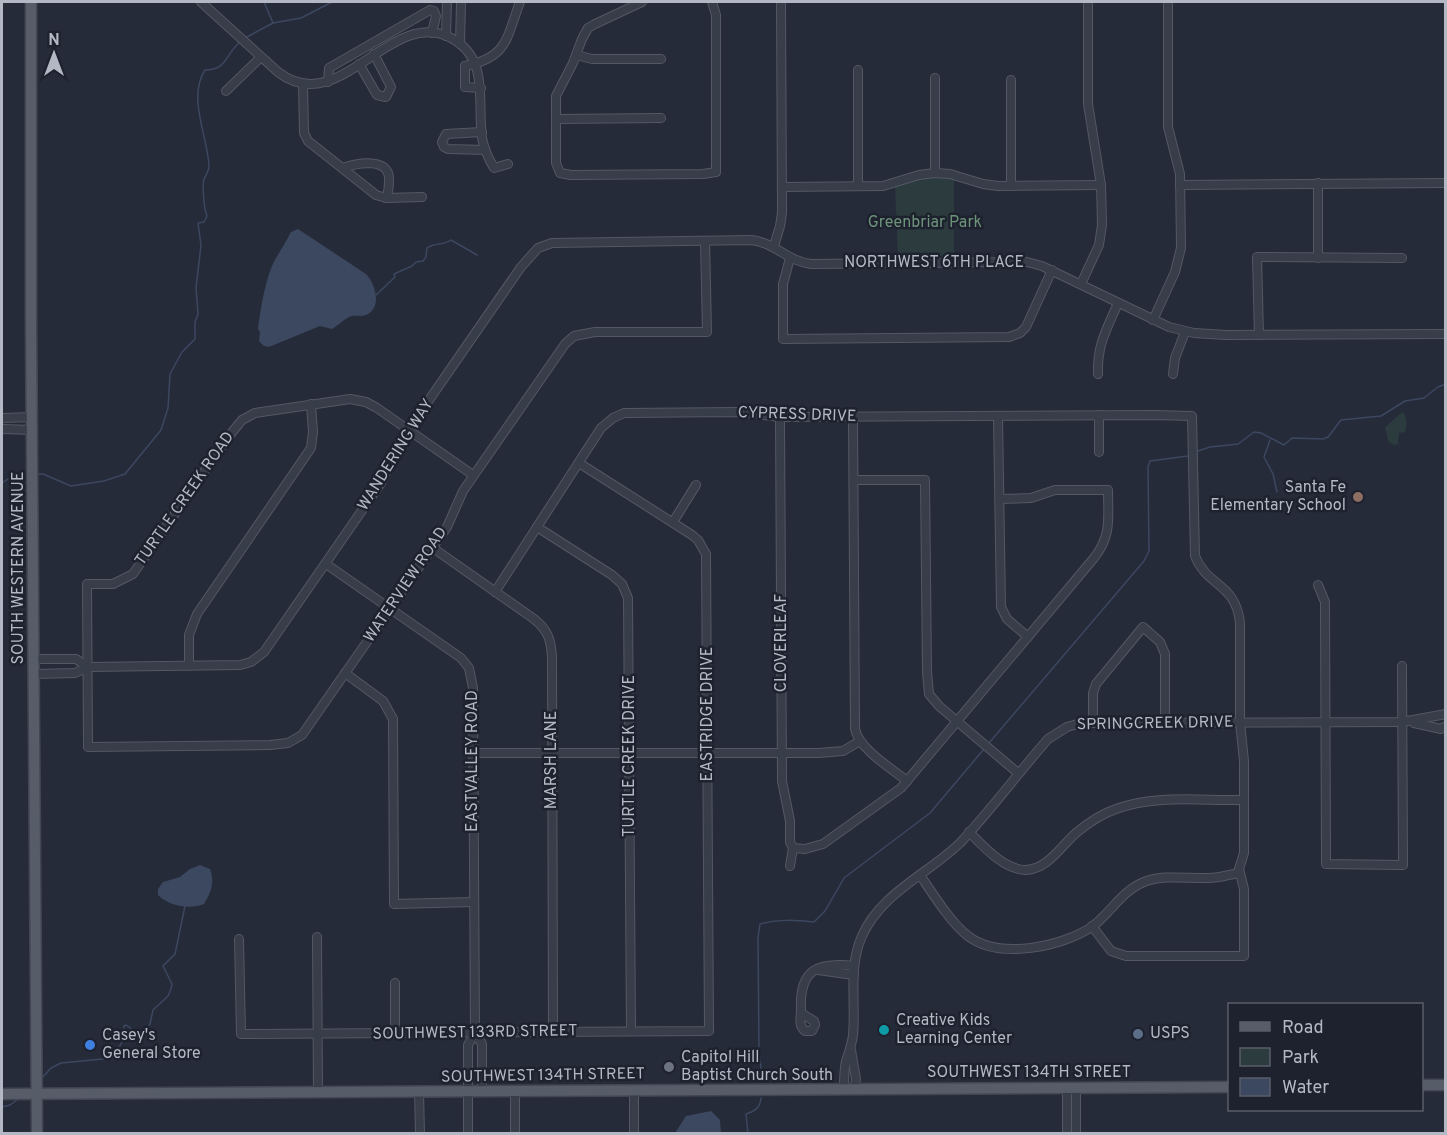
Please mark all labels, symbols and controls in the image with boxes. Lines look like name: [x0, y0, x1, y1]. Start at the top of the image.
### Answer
north arrow: [24, 24, 84, 84]
text: N: [48, 31, 60, 51]
park label: Greenbriar Park: [868, 213, 982, 233]
street label: NORTHWEST 6TH PLACE: [844, 253, 1024, 273]
street label: WANDERING WAY: [354, 395, 438, 515]
street label: CYPRESS DRIVE: [737, 403, 857, 427]
street label: TURTLE CREEK ROAD: [131, 428, 239, 570]
street label: SOUTH WESTERN AVENUE: [9, 472, 29, 664]
place label: Santa Fe Elementary School: [1210, 478, 1346, 516]
marker: Santa Fe Elementary School: [1351, 490, 1365, 504]
street label: WATERVIEW ROAD: [360, 523, 452, 647]
street label: CLOVERLEAF: [772, 594, 792, 692]
street label: EASTRIDGE DRIVE: [698, 647, 718, 781]
street label: TURTLE CREEK DRIVE: [620, 675, 640, 837]
street label: EASTVALLEY ROAD: [463, 690, 483, 832]
street label: MARSH LANE: [542, 711, 562, 809]
street label: SPRINGCREEK DRIVE: [1076, 713, 1234, 735]
legend: [1228, 1003, 1423, 1111]
place label: Creative Kids Learning Center: [896, 1011, 1012, 1049]
text: Road: [1282, 1017, 1324, 1040]
street label: SOUTHWEST 133RD STREET: [372, 1021, 578, 1045]
marker: Creative Kids Learning Center: [877, 1023, 891, 1037]
place label: USPS: [1150, 1024, 1190, 1044]
place label: Casey's General Store: [102, 1026, 201, 1064]
marker: USPS: [1131, 1027, 1145, 1041]
marker: Casey's General Store: [83, 1038, 97, 1052]
text: Park: [1282, 1047, 1319, 1070]
place label: Capitol Hill Baptist Church South: [681, 1048, 833, 1086]
marker: Capitol Hill Baptist Church South: [662, 1060, 676, 1074]
street label: SOUTHWEST 134TH STREET: [927, 1063, 1131, 1083]
street label: SOUTHWEST 134TH STREET: [441, 1064, 645, 1088]
text: Water: [1282, 1077, 1329, 1100]

